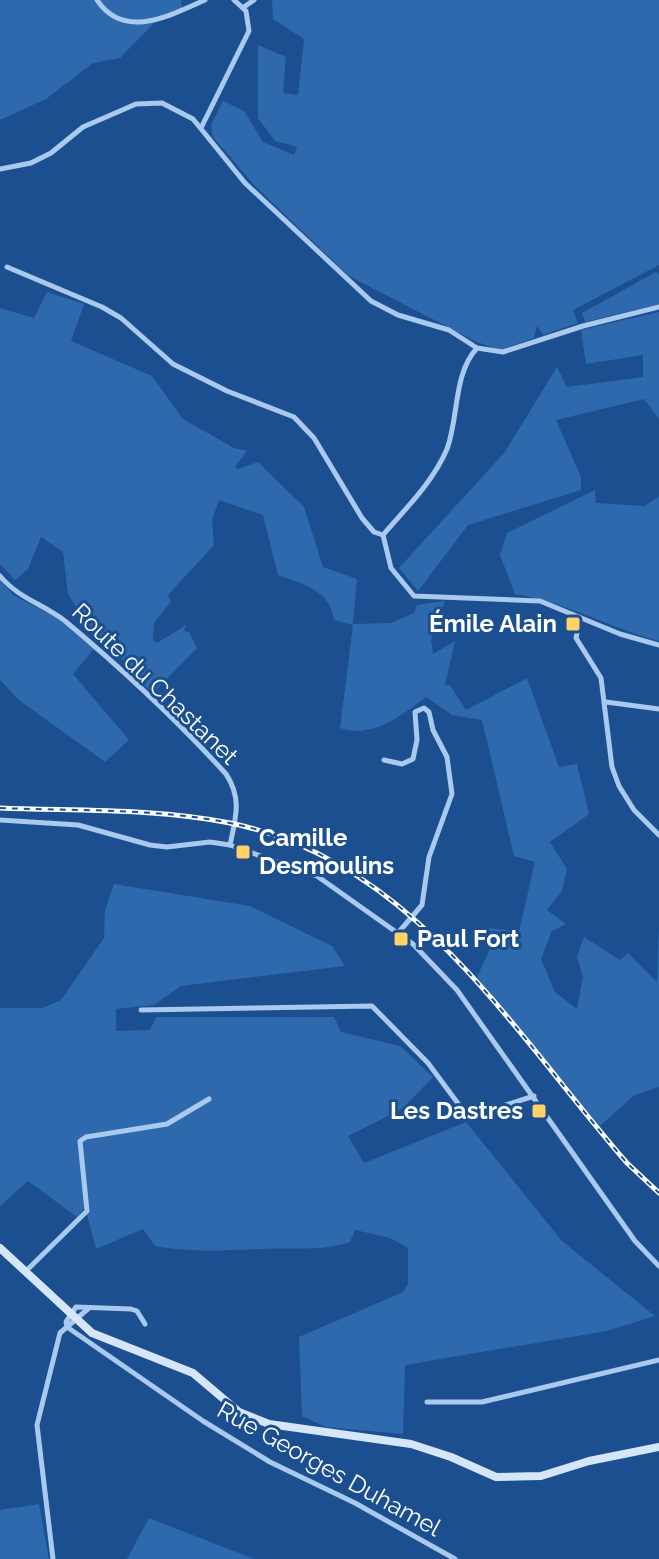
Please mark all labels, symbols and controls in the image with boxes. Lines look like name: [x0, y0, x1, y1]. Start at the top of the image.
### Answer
street label: Route du Chastanet: [66, 597, 244, 770]
place label: Émile Alain: [429, 609, 557, 638]
marker: Émile Alain: [564, 615, 582, 633]
place label: Camille Desmoulins: [259, 823, 394, 880]
marker: Camille Desmoulins: [234, 843, 252, 861]
place label: Paul Fort: [417, 924, 519, 953]
marker: Paul Fort: [392, 930, 410, 948]
place label: Les Dastres: [390, 1096, 523, 1125]
marker: Les Dastres: [530, 1102, 548, 1120]
street label: Rue Georges Duhamel: [212, 1395, 447, 1542]

